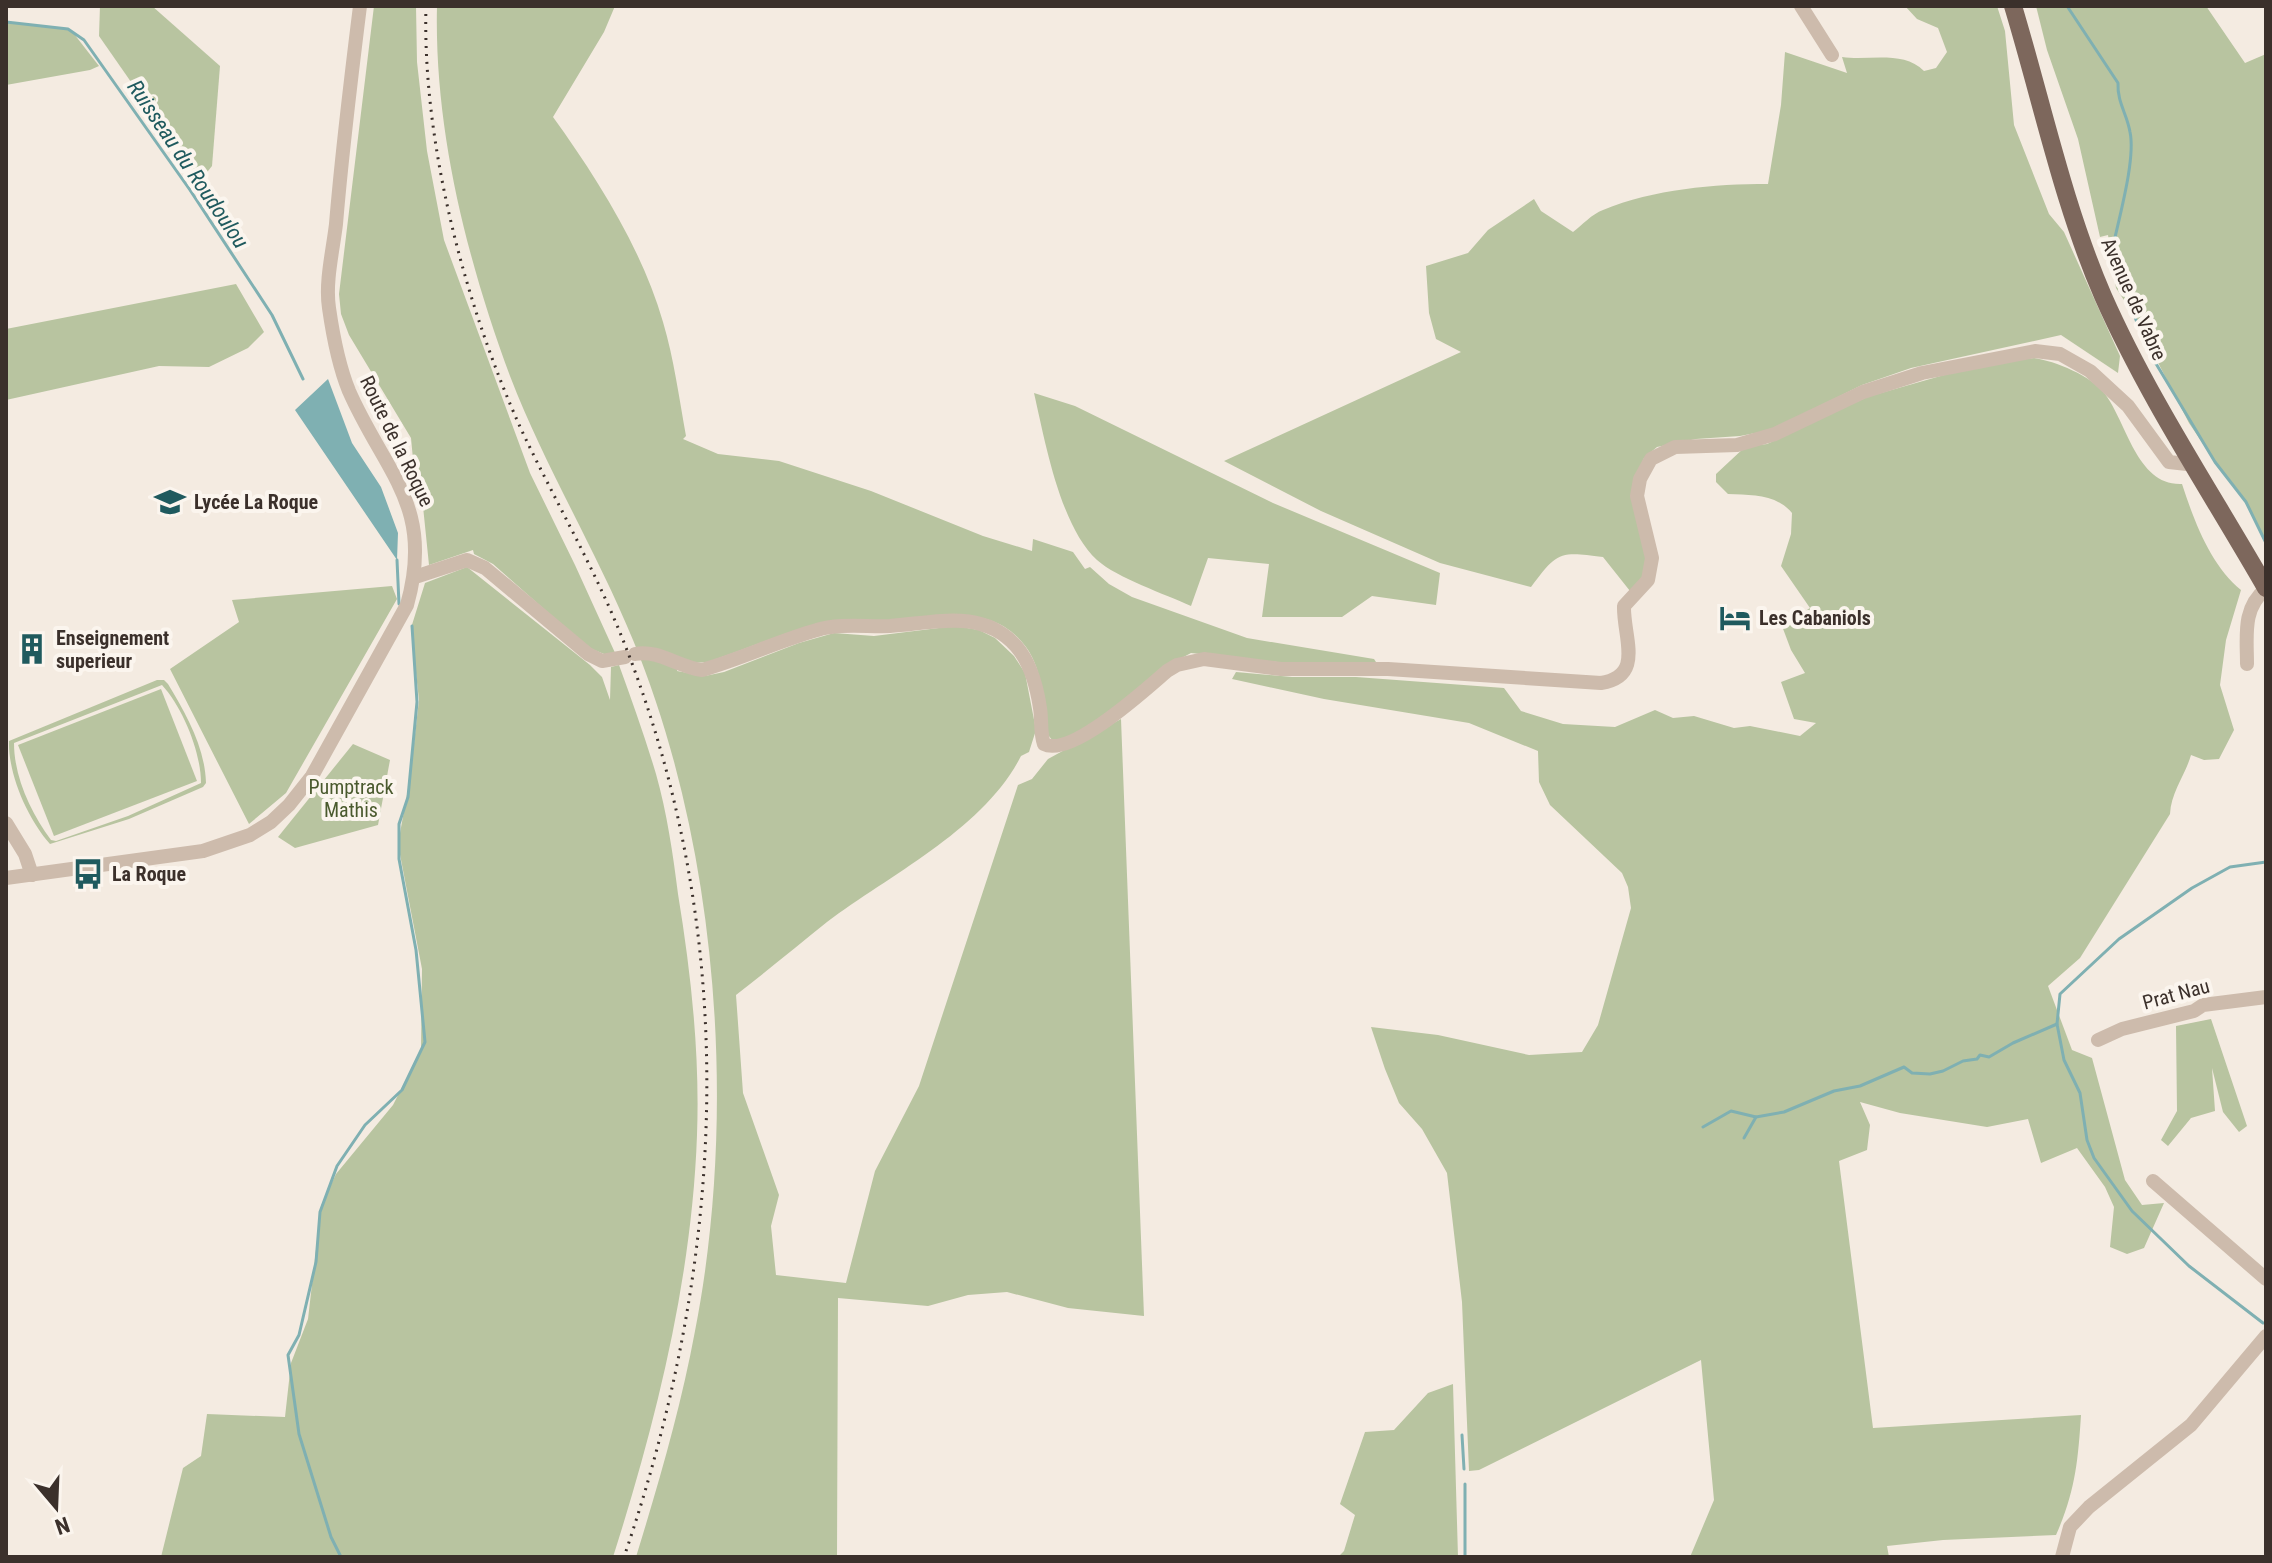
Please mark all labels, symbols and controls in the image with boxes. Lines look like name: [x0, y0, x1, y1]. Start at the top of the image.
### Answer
water label: Ruisseau du Roudoulou: [122, 75, 254, 253]
street label: Avenue de Vabre: [2096, 234, 2172, 364]
street label: Route de la Roque: [355, 372, 439, 510]
school or university icon: Lycée La Roque: [153, 485, 187, 519]
place label: Lycée La Roque: [194, 490, 318, 514]
hotel icon: Les Cabaniols: [1718, 601, 1752, 635]
place label: Les Cabaniols: [1759, 606, 1871, 630]
place label: Enseignement superieur: [56, 626, 169, 673]
building icon: Enseignement superieur: [15, 632, 49, 666]
park label: Pumptrack Mathis: [308, 775, 394, 822]
bus stop icon: La Roque: [71, 857, 105, 891]
place label: La Roque: [112, 862, 186, 886]
street label: Prat Nau: [2140, 974, 2212, 1014]
north arrow: [16, 1467, 96, 1547]
text: N: [52, 1511, 73, 1539]

